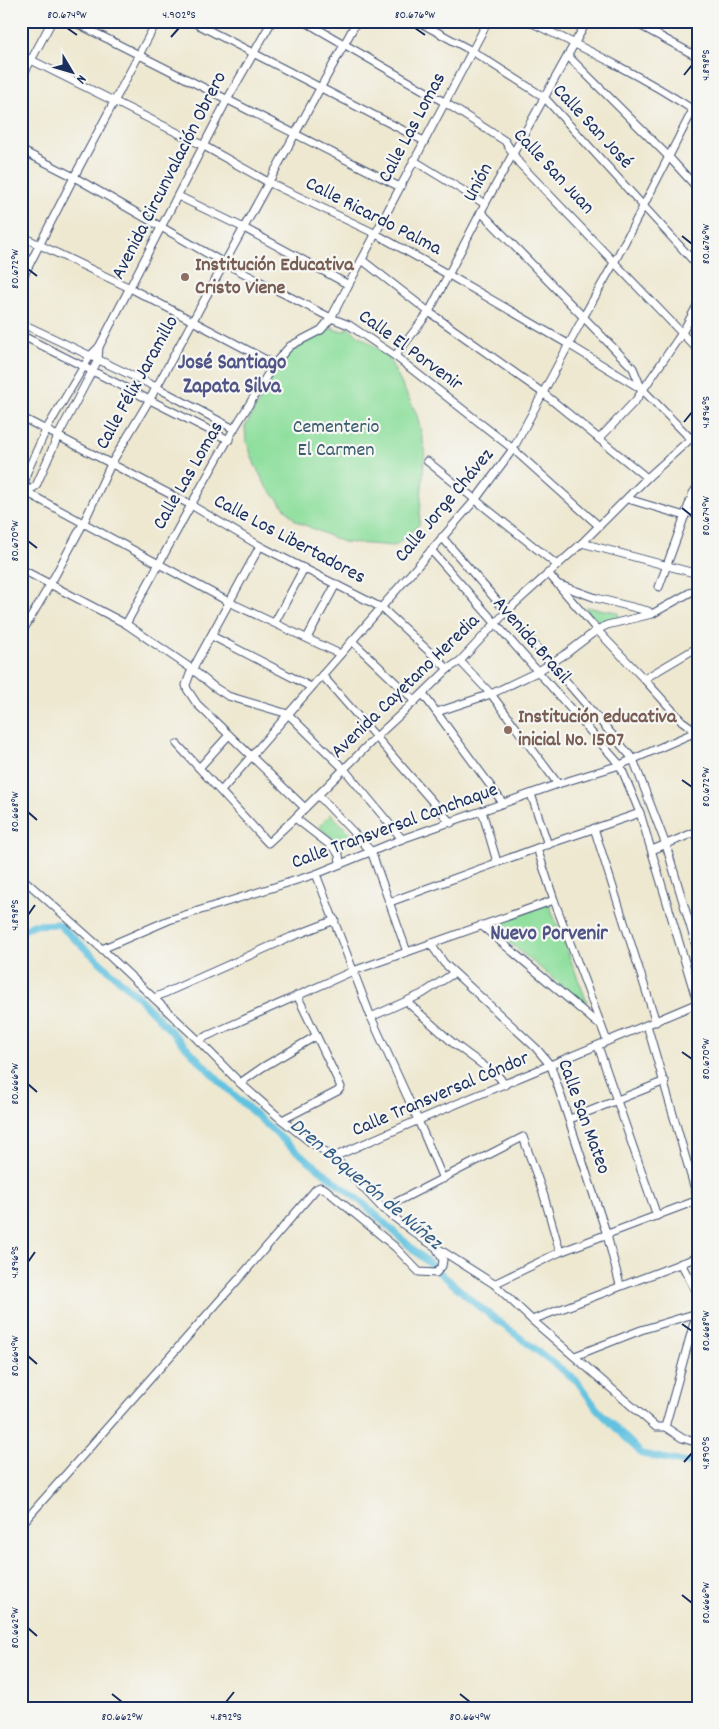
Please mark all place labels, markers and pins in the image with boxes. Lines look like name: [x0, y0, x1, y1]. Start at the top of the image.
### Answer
place label: Institución Educativa Cristo Viene: [195, 252, 354, 303]
marker: Institución Educativa Cristo Viene: [179, 271, 191, 283]
place label: Institución educativa inicial No. 1507: [518, 704, 677, 755]
marker: Institución educativa inicial No. 1507: [502, 724, 514, 736]

